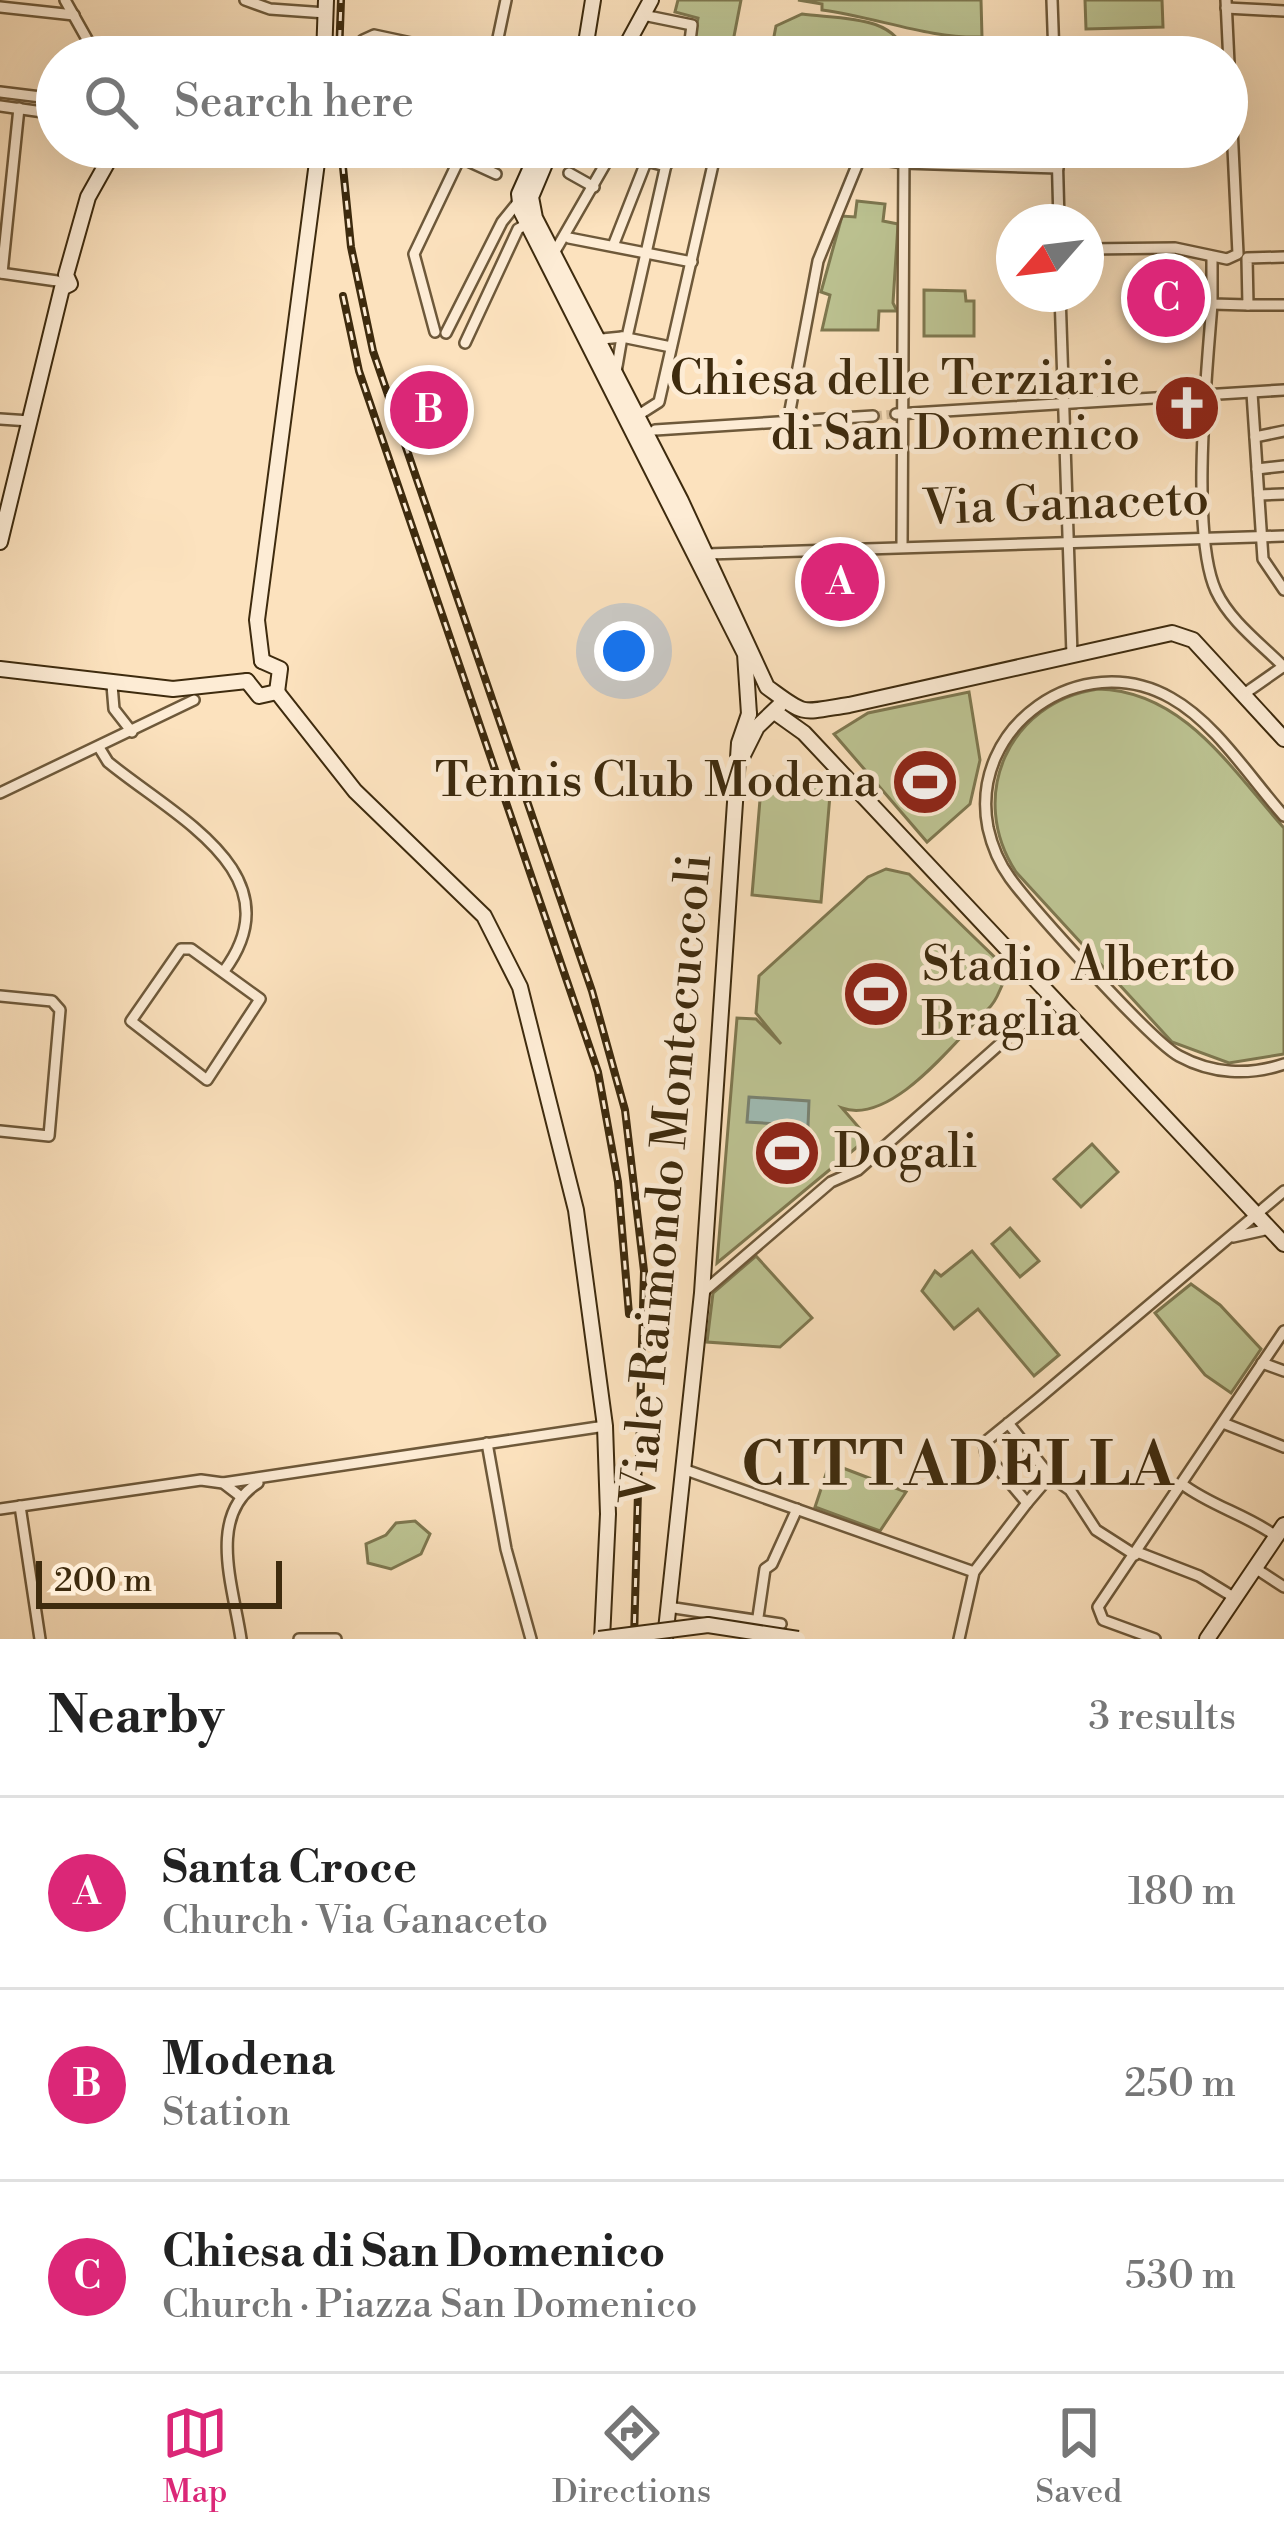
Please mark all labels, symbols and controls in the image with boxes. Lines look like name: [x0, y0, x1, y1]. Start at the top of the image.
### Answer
search box: [36, 36, 1248, 168]
icon: search: [78, 69, 144, 135]
text: Search here: [174, 74, 414, 131]
north arrow: [996, 204, 1104, 312]
pin: C: [1127, 253, 1205, 343]
place label: Chiesa delle Terziarie di San Domenico: [670, 350, 1140, 465]
pin: B: [390, 365, 468, 455]
church icon: Chiesa delle Terziarie di San Domenico: [1152, 373, 1222, 443]
street label: Via Ganaceto: [921, 470, 1210, 540]
pin: A: [801, 537, 879, 627]
your location: [594, 621, 654, 681]
sports icon: Tennis Club Modena: [890, 747, 960, 817]
place label: Tennis Club Modena: [435, 752, 879, 812]
street label: Viale Raimondo Montecuccoli: [610, 852, 726, 1507]
place label: Stadio Alberto Braglia: [921, 936, 1236, 1051]
sports icon: Stadio Alberto Braglia: [841, 959, 911, 1029]
sports icon: Dogali: [752, 1118, 822, 1188]
place label: Dogali: [834, 1123, 977, 1183]
district label: CITTADELLA: [741, 1430, 1177, 1505]
scale bar: [36, 1555, 282, 1608]
text: 200 m: [54, 1561, 152, 1602]
text: Nearby: [48, 1685, 224, 1749]
text: 3 results: [1088, 1693, 1236, 1742]
text: Santa Croce: [162, 1840, 417, 1897]
text: A: [73, 1868, 101, 1917]
text: 180 m: [1128, 1868, 1236, 1917]
text: Church · Via Ganaceto: [162, 1897, 548, 1946]
text: Modena: [162, 2032, 335, 2089]
text: B: [72, 2060, 102, 2109]
text: 250 m: [1124, 2060, 1236, 2109]
text: Station: [162, 2089, 290, 2138]
text: Chiesa di San Domenico: [162, 2224, 665, 2281]
text: C: [73, 2252, 101, 2301]
text: 530 m: [1125, 2252, 1236, 2301]
text: Church · Piazza San Domenico: [162, 2281, 698, 2330]
tab: Map: [162, 2400, 228, 2513]
tab: Directions: [552, 2400, 711, 2513]
tab: Saved: [1035, 2400, 1122, 2513]

